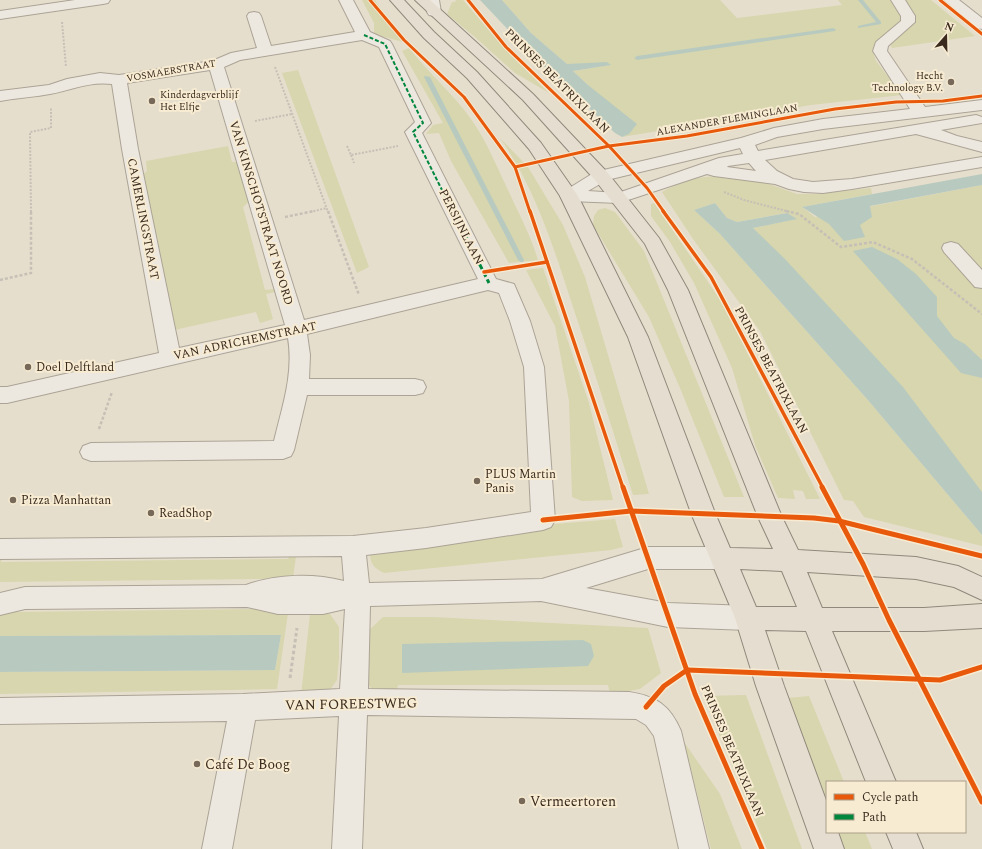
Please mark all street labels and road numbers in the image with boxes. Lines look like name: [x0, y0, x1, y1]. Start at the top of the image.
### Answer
street label: PRINSES BEATRIXLAAN: [500, 24, 614, 138]
street label: VOSMAERSTRAAT: [125, 55, 217, 87]
street label: ALEXANDER FLEMINGLAAN: [655, 100, 799, 140]
street label: VAN KINSCHOTSTRAAT NOORD: [224, 118, 298, 308]
street label: CAMERLINGSTRAAT: [122, 157, 164, 281]
street label: PERSIJNLAAN: [434, 186, 488, 268]
street label: PRINSES BEATRIXLAAN: [729, 303, 813, 437]
street label: VAN ADRICHEMSTRAAT: [172, 317, 318, 365]
street label: PRINSES BEATRIXLAAN: [696, 682, 768, 820]
street label: VAN FOREESTWEG: [285, 692, 418, 716]

